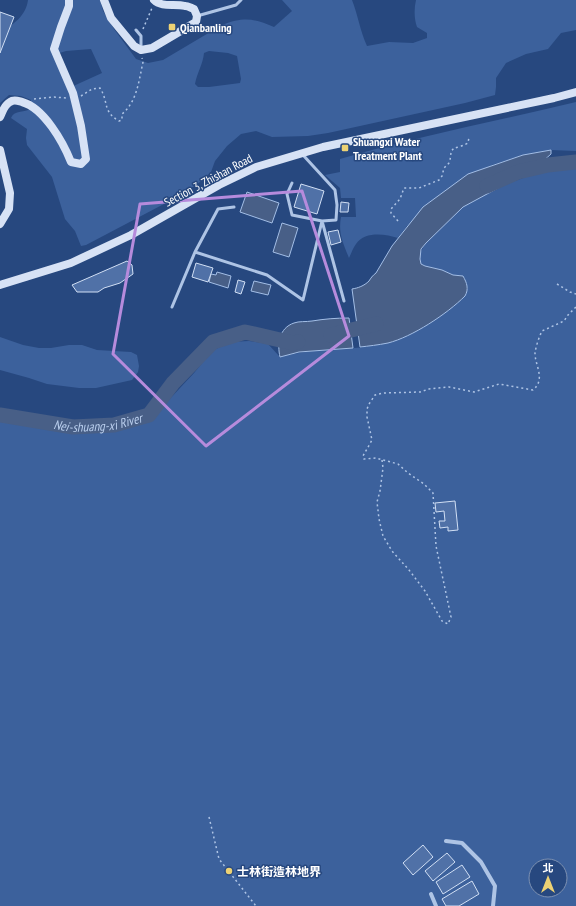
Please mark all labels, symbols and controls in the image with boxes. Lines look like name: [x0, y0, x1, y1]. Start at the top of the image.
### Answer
place label: Qianbanling: [180, 20, 232, 35]
marker: Qianbanling: [167, 22, 177, 32]
place label: Shuangxi Water Treatment Plant: [353, 134, 422, 163]
marker: Shuangxi Water Treatment Plant: [340, 143, 350, 153]
street label: Section 3, Zhishan Road: [161, 150, 255, 210]
water label: Nei-shuang-xi River: [52, 408, 146, 436]
north arrow: [528, 858, 568, 898]
text: 北: [543, 861, 554, 875]
place label: 士林街造林地界: [237, 864, 321, 879]
marker: 士林街造林地界: [224, 866, 234, 876]

